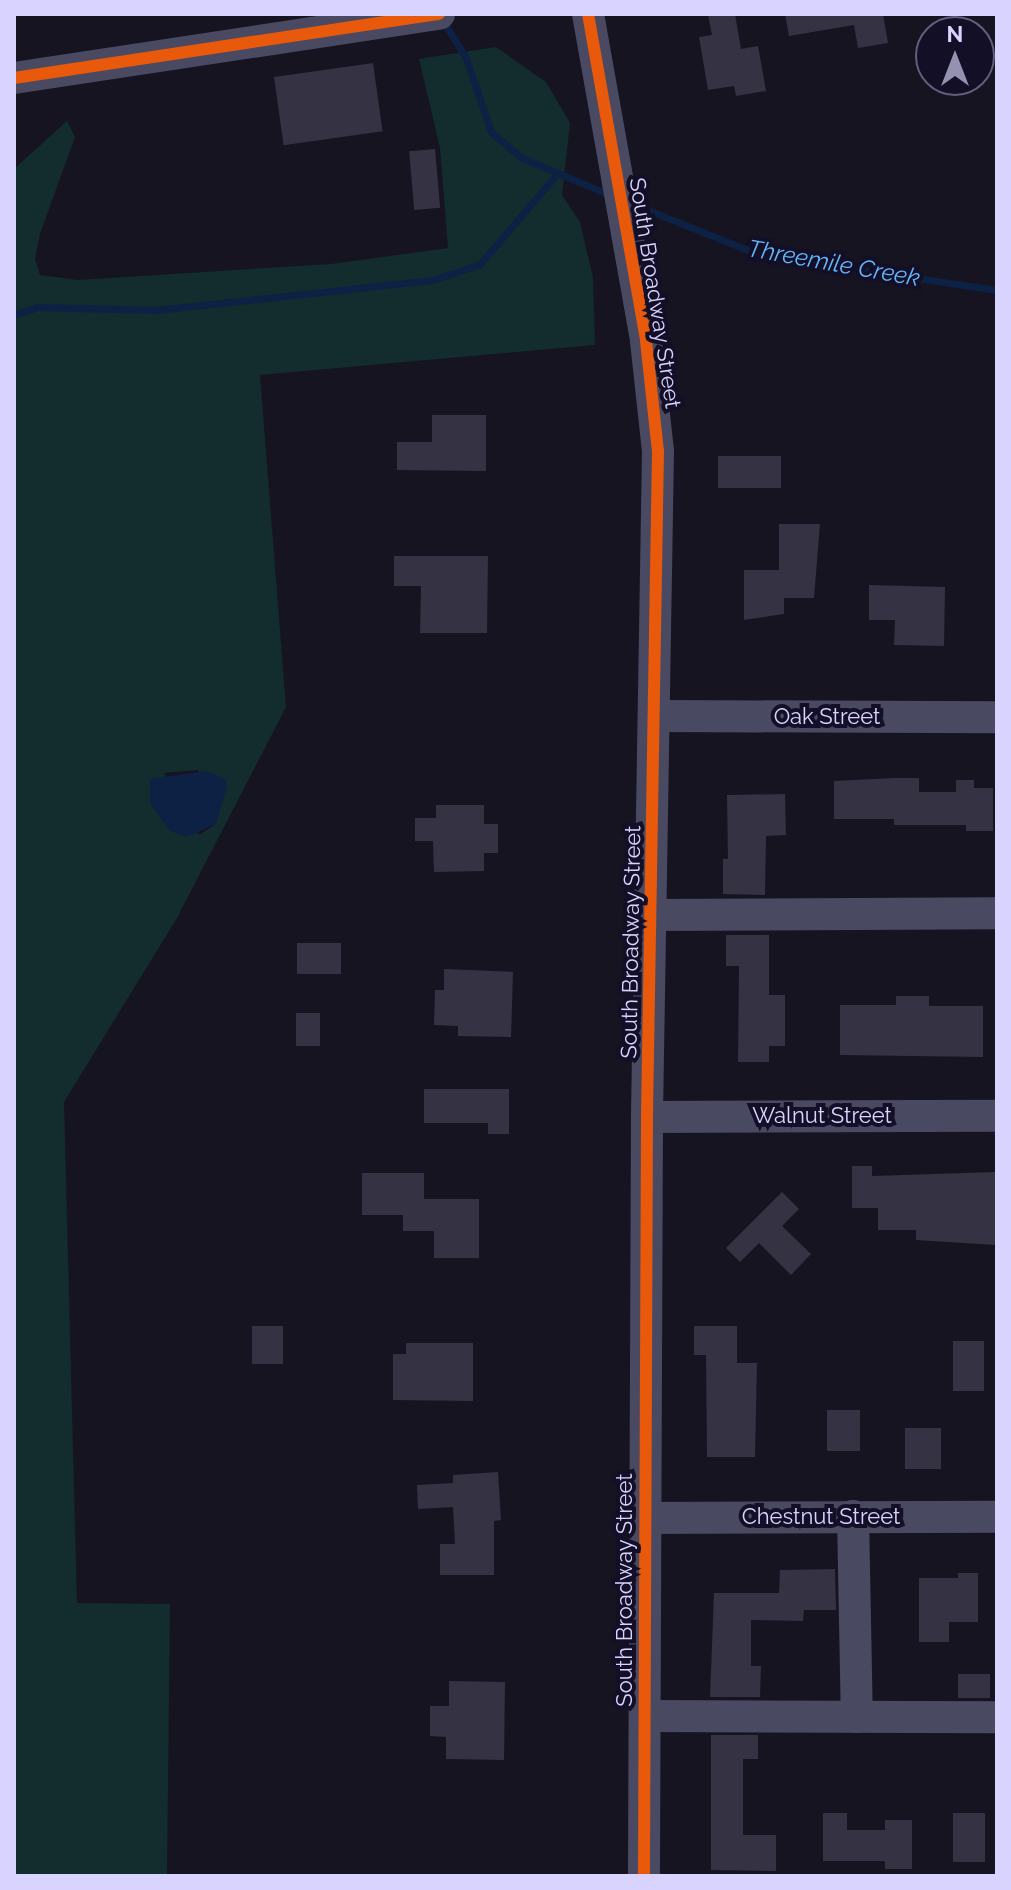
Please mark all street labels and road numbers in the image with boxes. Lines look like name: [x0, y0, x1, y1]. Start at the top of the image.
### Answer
street label: South Broadway Street: [624, 175, 686, 411]
street label: Oak Street: [774, 704, 880, 730]
street label: South Broadway Street: [616, 825, 646, 1059]
street label: Walnut Street: [752, 1103, 892, 1129]
street label: South Broadway Street: [612, 1473, 638, 1707]
street label: Chestnut Street: [742, 1504, 900, 1530]

